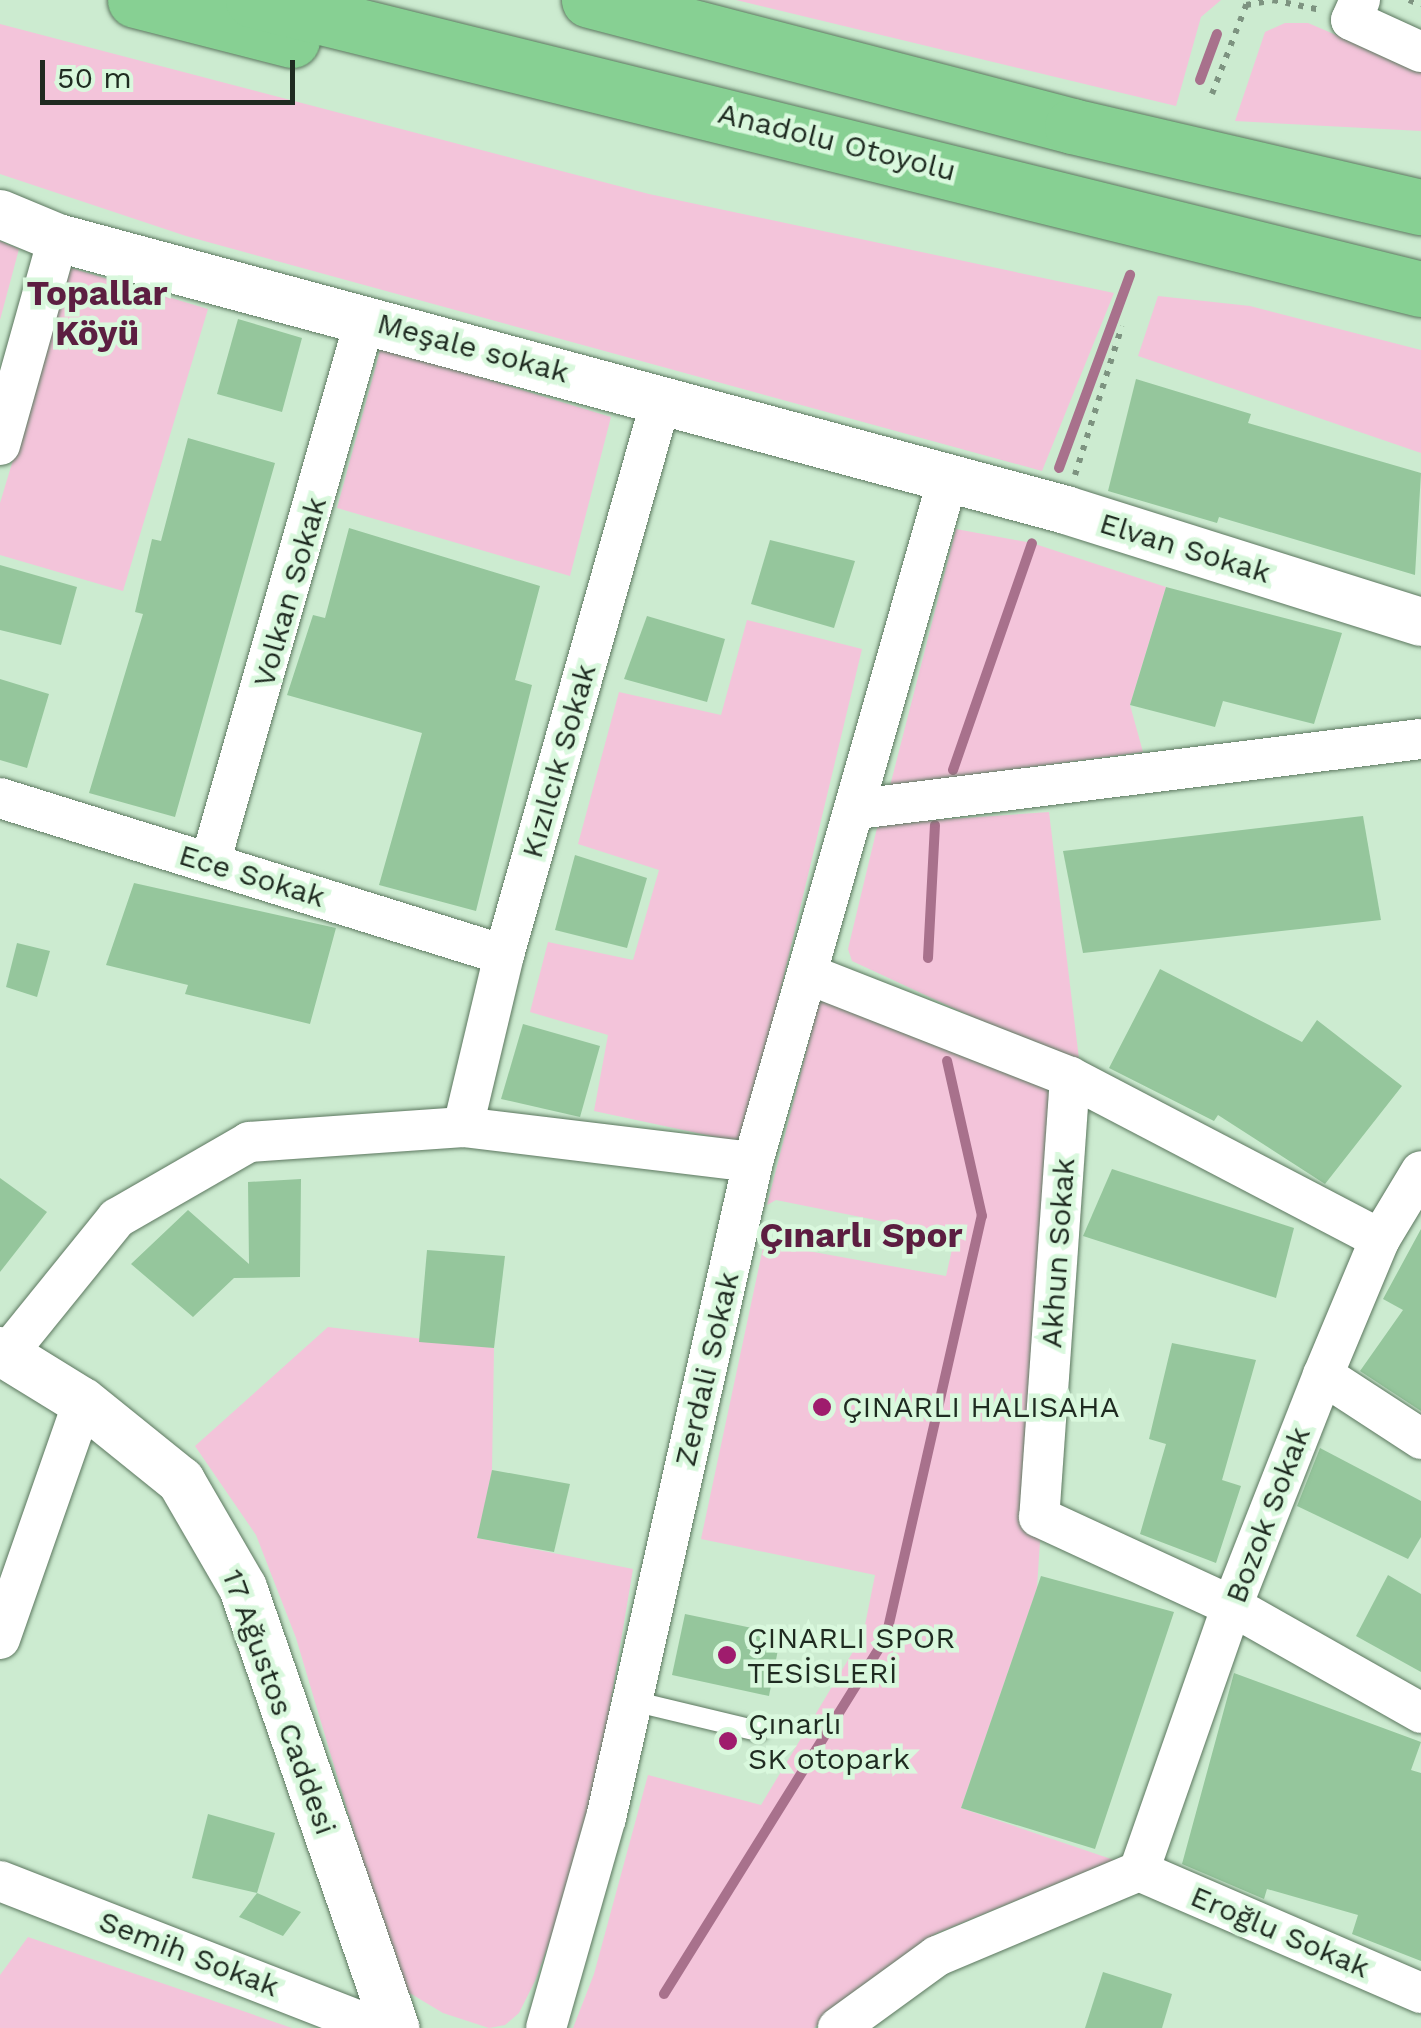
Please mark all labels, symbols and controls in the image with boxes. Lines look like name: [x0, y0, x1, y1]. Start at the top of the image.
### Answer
scale bar: [45, 40, 300, 102]
text: 50 m: [57, 60, 132, 95]
street label: Anadolu Otoyolu: [714, 95, 960, 189]
district label: Topallar Köyü: [26, 272, 168, 354]
street label: Meşale sokak: [373, 305, 573, 391]
street label: Volkan Sokak: [246, 493, 334, 691]
street label: Elvan Sokak: [1095, 505, 1275, 591]
street label: Kızılcık Sokak: [514, 660, 604, 862]
street label: Ece Sokak: [175, 837, 329, 915]
street label: Akhun Sokak: [1033, 1157, 1083, 1349]
district label: Çınarlı Spor: [759, 1214, 963, 1256]
street label: Zerdali Sokak: [667, 1268, 747, 1470]
place label: ÇINARLI HALISAHA: [842, 1389, 1119, 1425]
marker: ÇINARLI HALISAHA: [811, 1396, 833, 1418]
street label: Bozok Sokak: [1218, 1422, 1318, 1608]
street label: 17 Ağustos Caddesi: [214, 1563, 344, 1841]
place label: ÇINARLI SPOR TESİSLERİ: [747, 1620, 955, 1690]
marker: ÇINARLI SPOR TESİSLERİ: [716, 1644, 738, 1666]
place label: Çınarlı SK otopark: [748, 1706, 910, 1776]
marker: Çınarlı SK otopark: [717, 1730, 739, 1752]
street label: Eroğlu Sokak: [1185, 1878, 1375, 1986]
street label: Semih Sokak: [94, 1903, 284, 2005]

